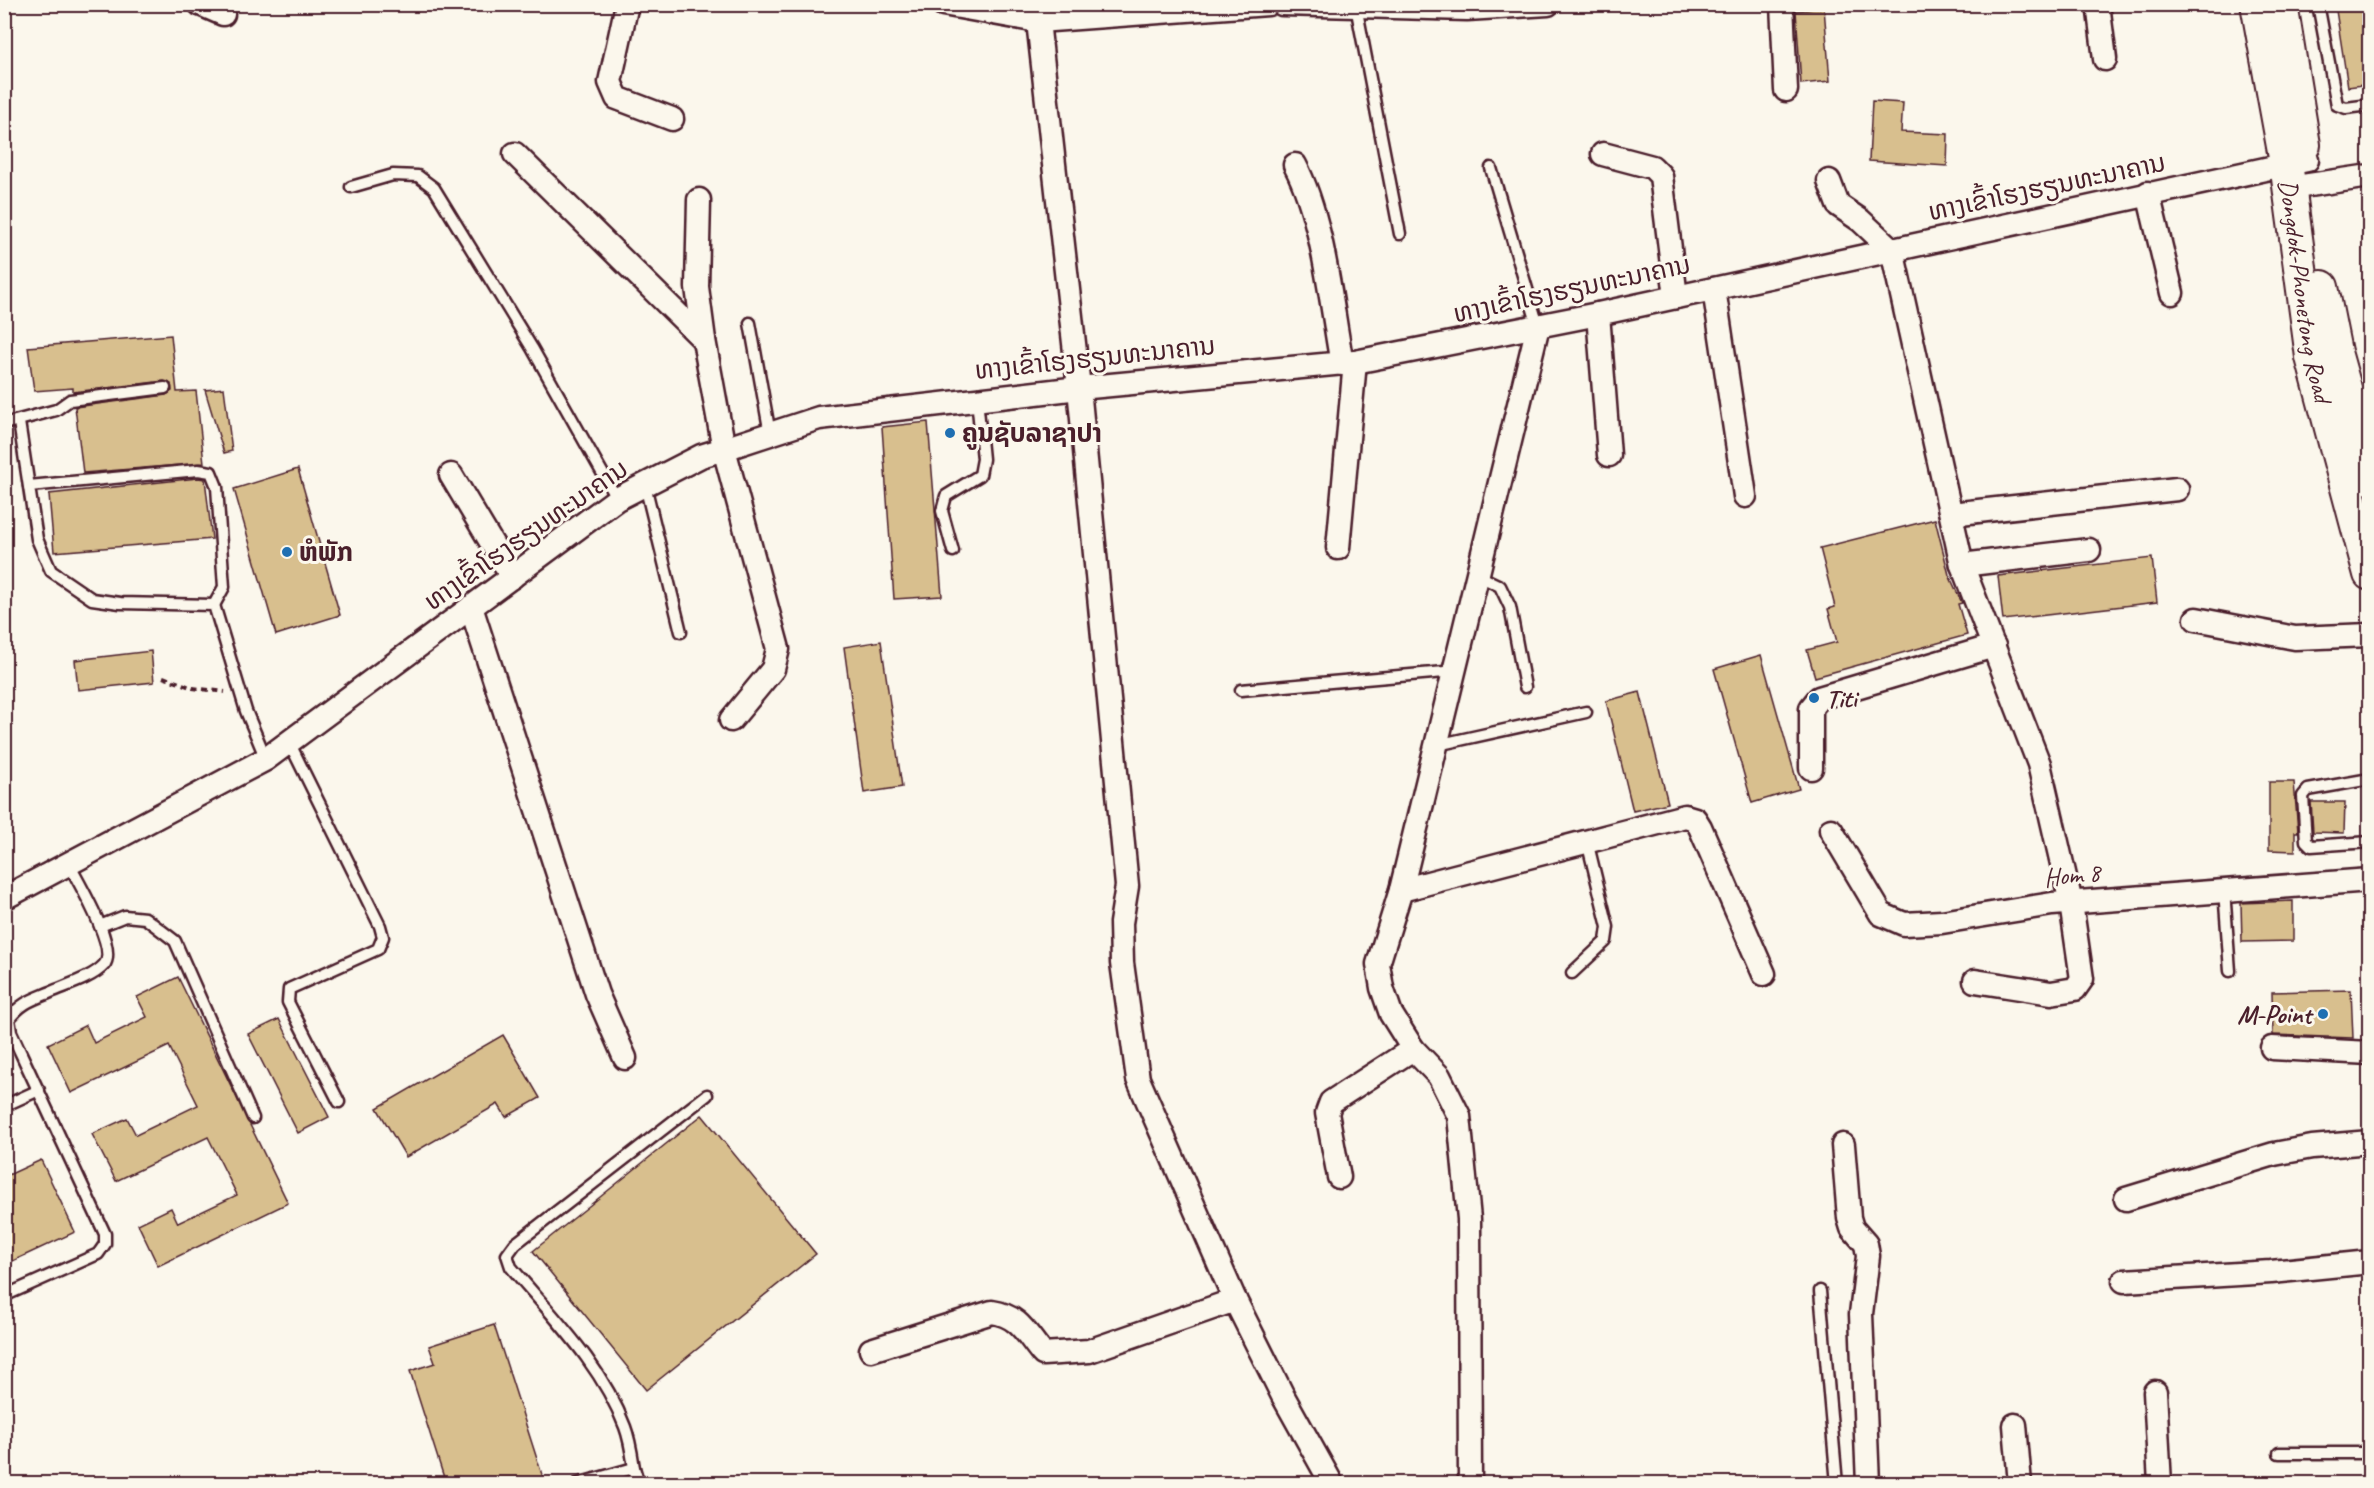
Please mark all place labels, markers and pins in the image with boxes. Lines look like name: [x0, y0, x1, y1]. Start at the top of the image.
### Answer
place label: ຄູນຊັບລາຊາປາ: [962, 417, 1102, 450]
marker: ຄູນຊັບລາຊາປາ: [943, 426, 957, 440]
place label: ຫໍພັກ: [299, 536, 353, 569]
marker: ຫໍພັກ: [280, 545, 294, 559]
place label: Titi: [1826, 682, 1860, 715]
marker: Titi: [1807, 691, 1821, 705]
place label: M-Point: [2237, 998, 2314, 1031]
marker: M-Point: [2316, 1007, 2330, 1021]

